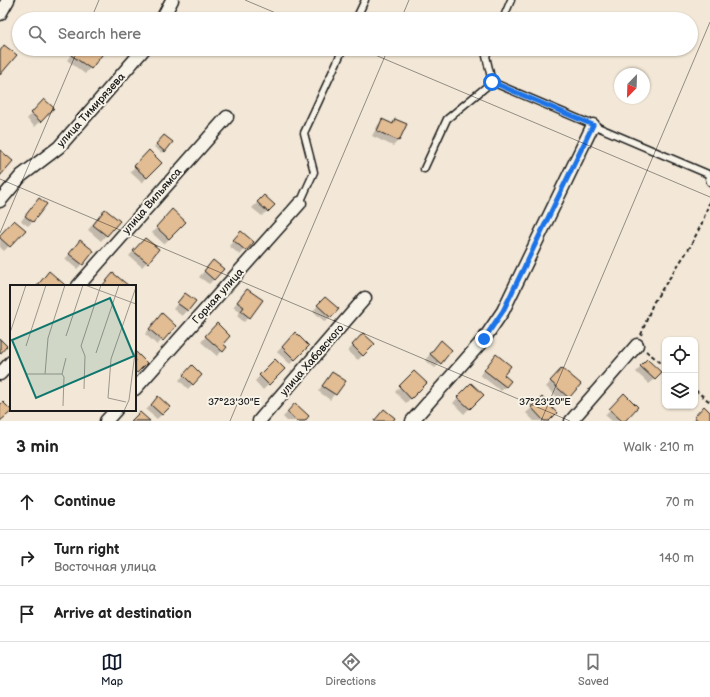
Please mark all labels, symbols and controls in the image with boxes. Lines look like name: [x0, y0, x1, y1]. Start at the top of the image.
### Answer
search box: [12, 12, 698, 56]
icon: search: [26, 23, 48, 45]
text: Search here: [58, 25, 141, 44]
north arrow: [614, 68, 650, 104]
street label: улица Тимирязева: [54, 70, 128, 150]
route start: [483, 73, 501, 91]
street label: улица Вильямса: [120, 165, 185, 237]
street label: Горная улица: [190, 265, 247, 326]
inset map: [10, 285, 136, 411]
street label: улица Хабовского: [277, 321, 347, 398]
route end: [475, 330, 493, 348]
map controls: [662, 337, 698, 409]
button: locate: [662, 337, 698, 373]
button: layers: [662, 373, 698, 409]
text: 37°23'30"E: [208, 396, 260, 408]
text: 37°23'20"E: [519, 396, 571, 408]
text: 3 min: [16, 437, 59, 457]
text: Walk · 210 m: [623, 439, 694, 455]
icon: ahead: [16, 491, 38, 513]
text: Continue: [54, 492, 116, 511]
text: 70 m: [666, 494, 694, 510]
text: Turn right: [54, 540, 119, 559]
icon: right: [16, 547, 38, 569]
text: 140 m: [659, 550, 694, 566]
text: Восточная улица: [54, 559, 156, 575]
icon: arrive: [16, 603, 38, 625]
text: Arrive at destination: [54, 604, 192, 623]
tab: Map: [101, 651, 123, 688]
tab: Directions: [325, 651, 376, 688]
tab: Saved: [578, 651, 609, 688]

